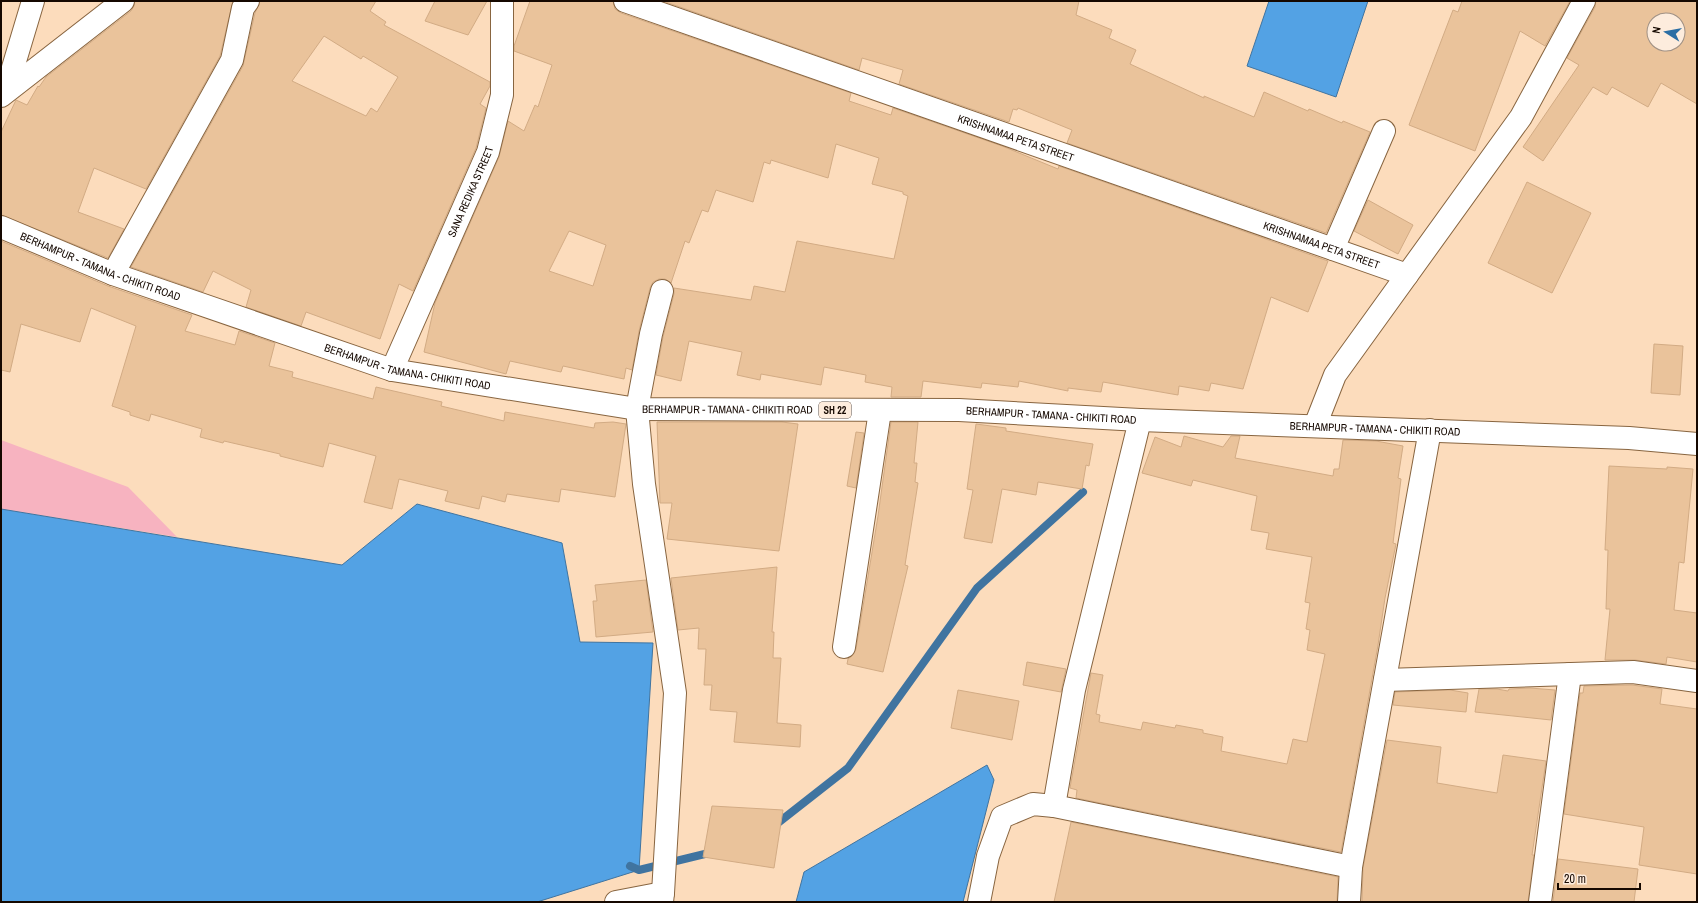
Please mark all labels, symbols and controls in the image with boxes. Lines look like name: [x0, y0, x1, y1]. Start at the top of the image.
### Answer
north arrow: [1646, 12, 1686, 52]
text: N: [1649, 26, 1664, 35]
street label: KRISHNAMAA PETA STREET: [956, 111, 1076, 165]
street label: SANA REDIKA STREET: [444, 144, 496, 239]
street label: KRISHNAMAA PETA STREET: [1261, 218, 1382, 272]
street label: BERHAMPUR - TAMANA - CHIKITI ROAD: [18, 229, 182, 304]
street label: BERHAMPUR - TAMANA - CHIKITI ROAD: [323, 340, 492, 393]
street label: BERHAMPUR - TAMANA - CHIKITI ROAD: [642, 402, 813, 417]
road number: SH 22: [819, 402, 851, 418]
street label: BERHAMPUR - TAMANA - CHIKITI ROAD: [966, 403, 1137, 427]
street label: BERHAMPUR - TAMANA - CHIKITI ROAD: [1289, 419, 1461, 439]
scale bar: [1558, 865, 1640, 891]
text: 20 m: [1564, 871, 1586, 887]

